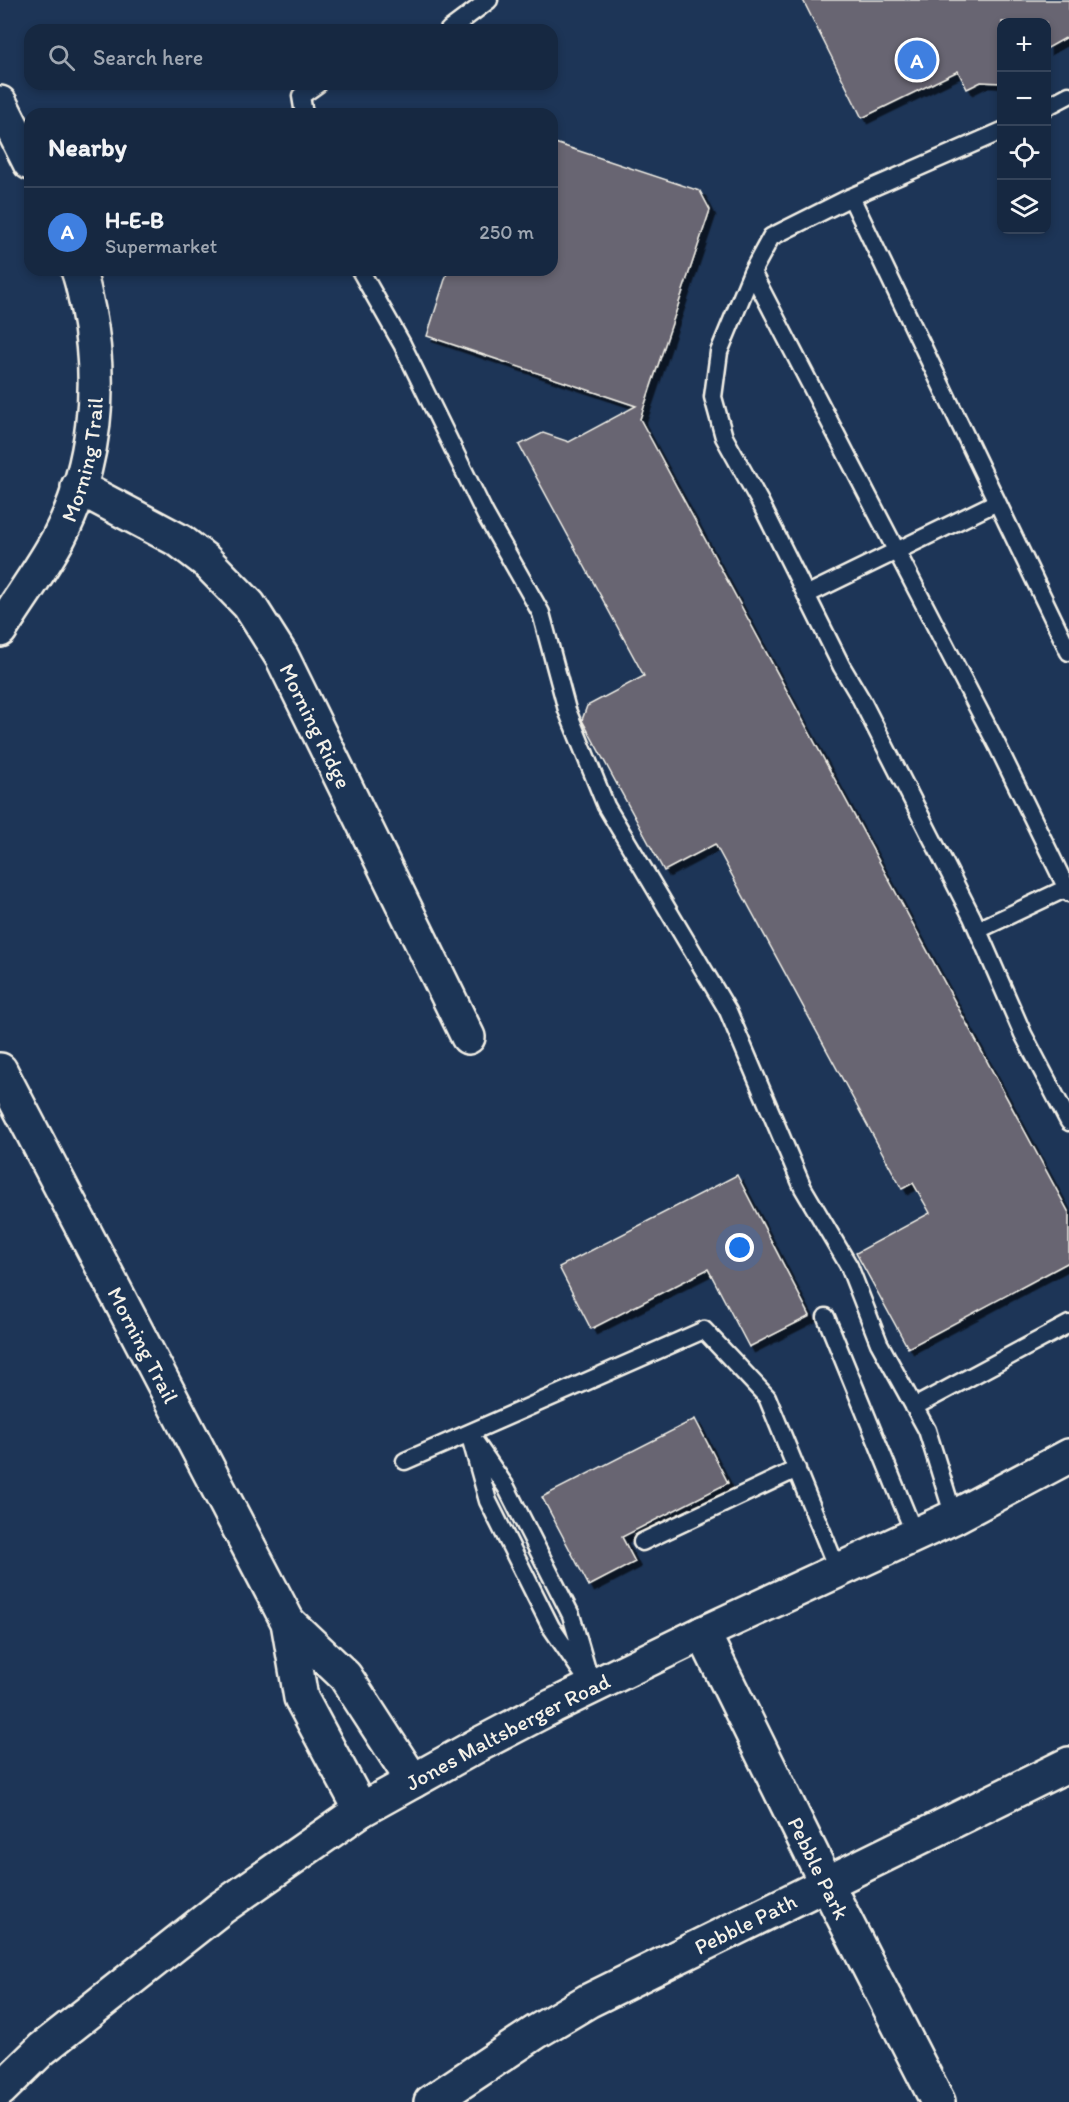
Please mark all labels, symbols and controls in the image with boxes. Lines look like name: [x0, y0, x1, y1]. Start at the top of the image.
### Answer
map controls: [997, 18, 1051, 234]
button: +: [997, 18, 1051, 72]
search box: [24, 24, 558, 90]
pin: A: [898, 38, 936, 82]
icon: search: [45, 41, 78, 74]
text: Search here: [93, 44, 203, 71]
button: −: [997, 72, 1051, 126]
button: locate: [997, 126, 1051, 180]
text: Nearby: [48, 131, 127, 163]
button: layers: [997, 180, 1051, 234]
text: H-E-B: [105, 207, 164, 234]
text: A: [61, 220, 74, 244]
text: 250 m: [479, 220, 534, 244]
text: Supermarket: [105, 234, 217, 258]
street label: Morning Trail: [55, 397, 108, 526]
street label: Morning Ridge: [274, 659, 358, 793]
your location: [725, 1233, 754, 1262]
street label: Morning Trail: [102, 1282, 185, 1408]
street label: Jones Maltsberger Road: [401, 1667, 614, 1796]
street label: Pebble Park: [782, 1812, 856, 1924]
street label: Pebble Path: [690, 1887, 801, 1960]

